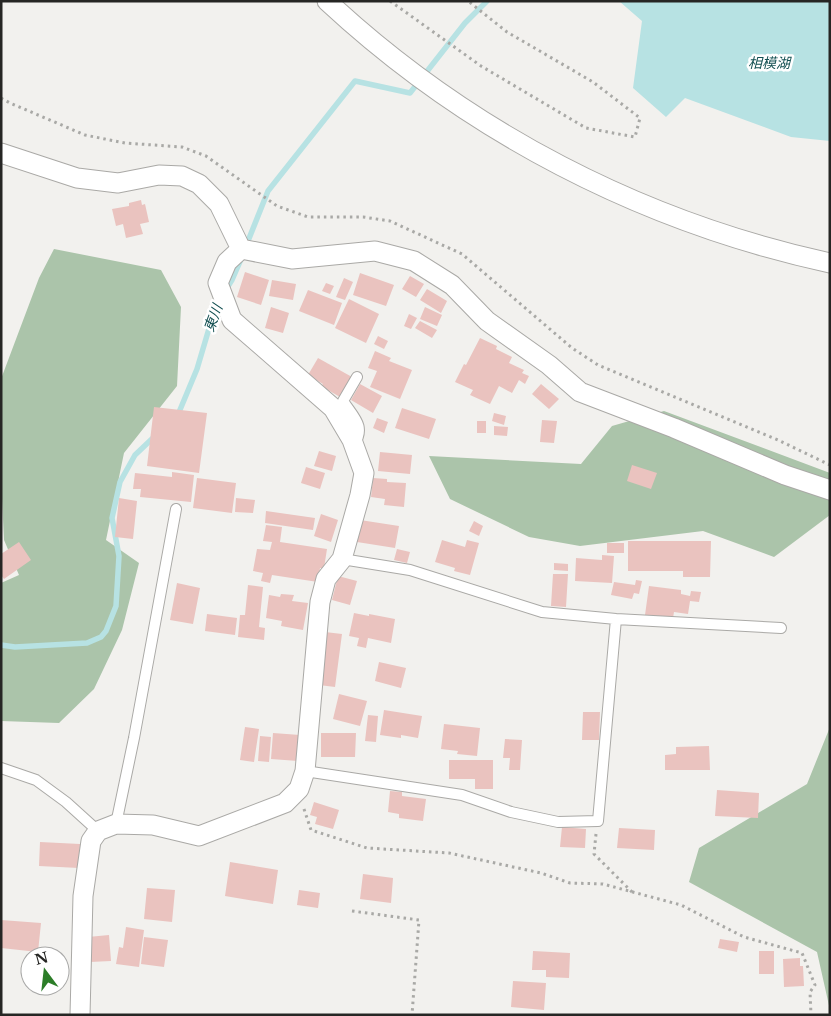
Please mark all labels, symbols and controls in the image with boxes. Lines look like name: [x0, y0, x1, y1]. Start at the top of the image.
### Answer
water label: 相模湖: [748, 54, 792, 72]
water label: 東川: [200, 300, 227, 334]
north arrow: [20, 946, 70, 996]
text: N: [33, 948, 50, 969]

